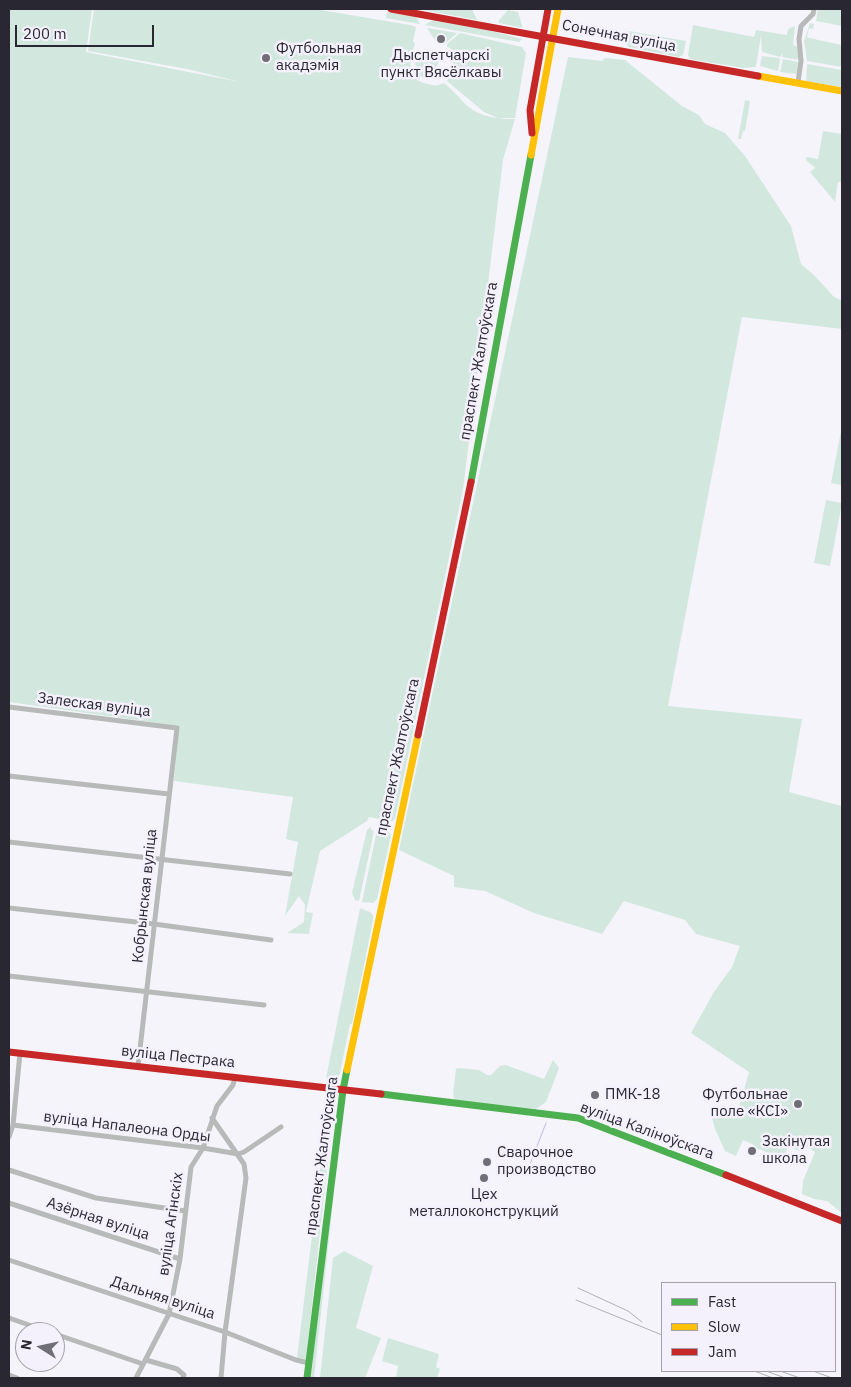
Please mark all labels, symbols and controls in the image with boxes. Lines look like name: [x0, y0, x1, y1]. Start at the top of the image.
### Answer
scale bar: [18, 15, 156, 47]
street label: Сонечная вуліца: [560, 16, 678, 56]
text: 200 m: [23, 24, 67, 43]
marker: Дыспетчарскі пункт Вясёлкавы: [435, 33, 447, 45]
place label: Футбольная акадэмія: [276, 40, 361, 75]
place label: Дыспетчарскі пункт Вясёлкавы: [380, 47, 502, 82]
marker: Футбольная акадэмія: [260, 52, 272, 64]
street label: праспект Жалтоўскага: [456, 281, 502, 441]
street label: праспект Жалтоўскага: [373, 677, 423, 837]
street label: Залеская вуліца: [36, 689, 152, 721]
street label: Кобрынская вуліца: [129, 828, 161, 964]
street label: вуліца Пестрака: [120, 1042, 236, 1072]
street label: праспект Жалтоўскага: [302, 1075, 342, 1237]
place label: ПМК-18: [605, 1086, 661, 1104]
place label: Футбольнае поле «КСІ»: [702, 1086, 788, 1121]
marker: ПМК-18: [589, 1089, 601, 1101]
street label: вуліца Каліноўскага: [578, 1098, 716, 1164]
marker: Футбольнае поле «КСІ»: [792, 1098, 804, 1110]
street label: вуліца Напалеона Орды: [42, 1108, 212, 1146]
place label: Закінутая школа: [762, 1133, 830, 1168]
place label: Сварочное производство: [497, 1144, 596, 1179]
marker: Закінутая школа: [746, 1145, 758, 1157]
marker: Сварочное производство: [481, 1156, 493, 1168]
street label: вуліца Агінскіх: [155, 1171, 187, 1277]
marker: Цех металлоконструкций: [478, 1172, 490, 1184]
place label: Цех металлоконструкций: [409, 1186, 559, 1221]
street label: Азёрная вуліца: [44, 1194, 152, 1244]
street label: Дальняя вуліца: [109, 1273, 217, 1323]
legend: [661, 1282, 836, 1372]
text: Fast: [708, 1292, 736, 1311]
text: Slow: [708, 1317, 741, 1336]
north arrow: [15, 1322, 65, 1372]
text: N: [16, 1338, 36, 1351]
text: Jam: [708, 1342, 737, 1361]

